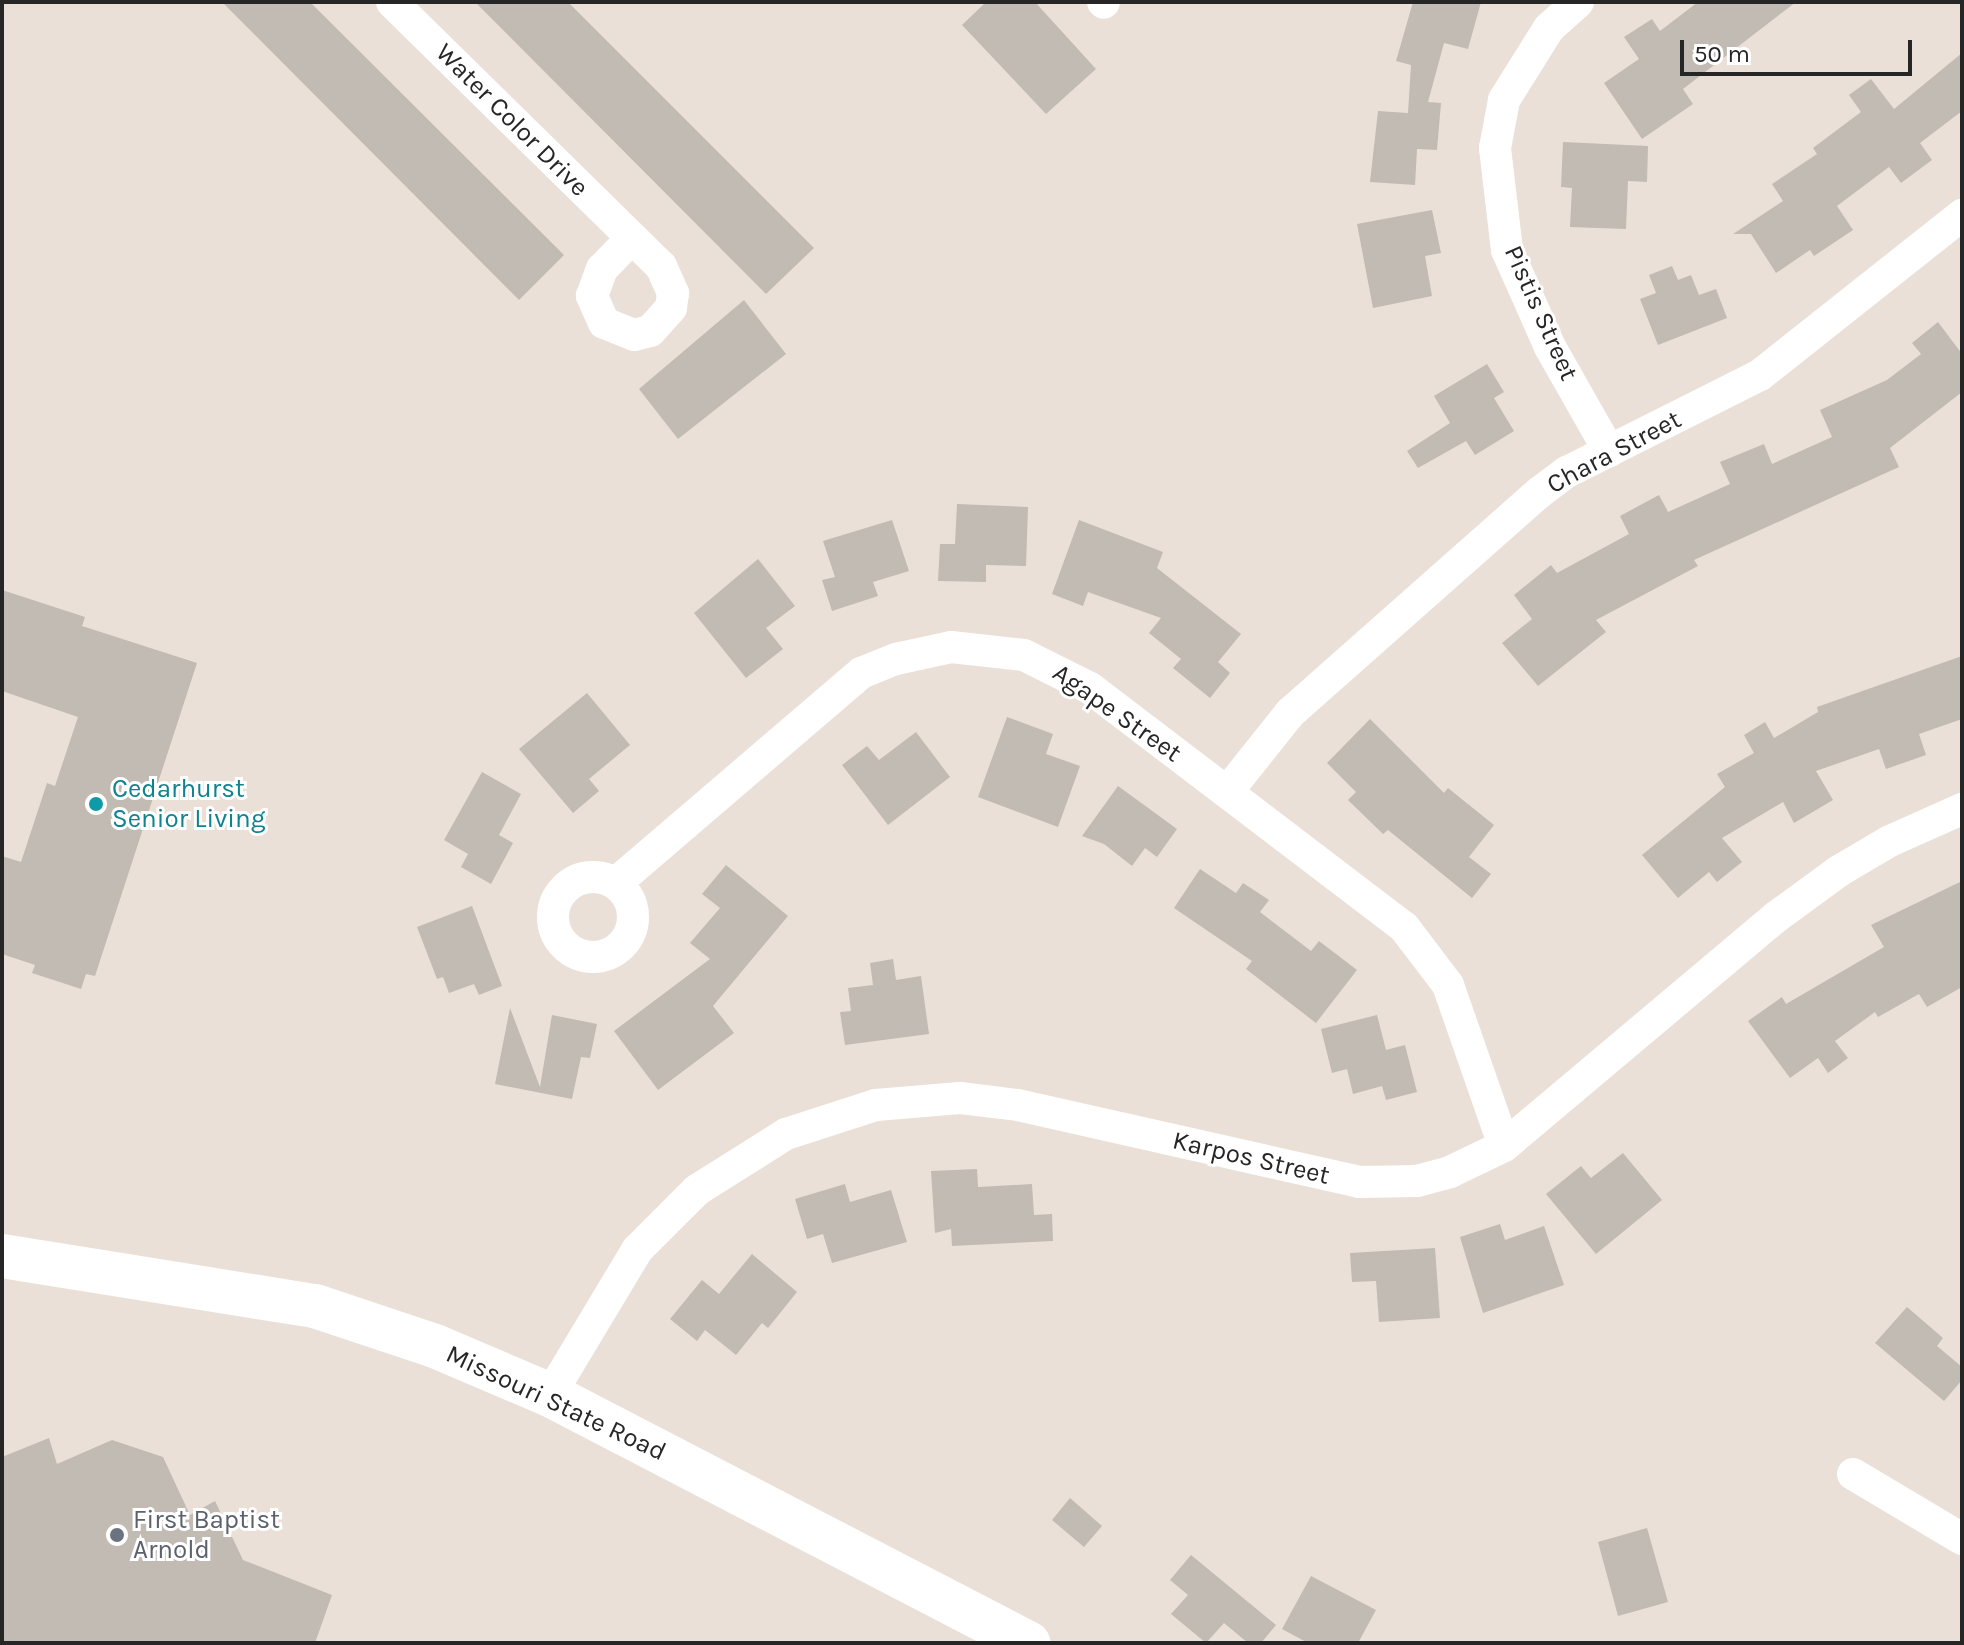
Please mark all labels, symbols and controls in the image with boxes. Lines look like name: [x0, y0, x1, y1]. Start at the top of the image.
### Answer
scale bar: [1684, 24, 1916, 74]
street label: Water Color Drive: [429, 37, 595, 203]
text: 50 m: [1694, 40, 1750, 68]
street label: Pistis Street: [1497, 241, 1585, 385]
street label: Chara Street: [1542, 404, 1686, 500]
street label: Agape Street: [1047, 657, 1187, 769]
place label: Cedarhurst Senior Living: [112, 773, 265, 834]
marker: Cedarhurst Senior Living: [87, 795, 105, 813]
street label: Karpos Street: [1169, 1125, 1333, 1191]
street label: Missouri State Road: [441, 1338, 671, 1468]
place label: First Baptist Arnold: [133, 1504, 280, 1566]
marker: First Baptist Arnold: [108, 1526, 126, 1544]

